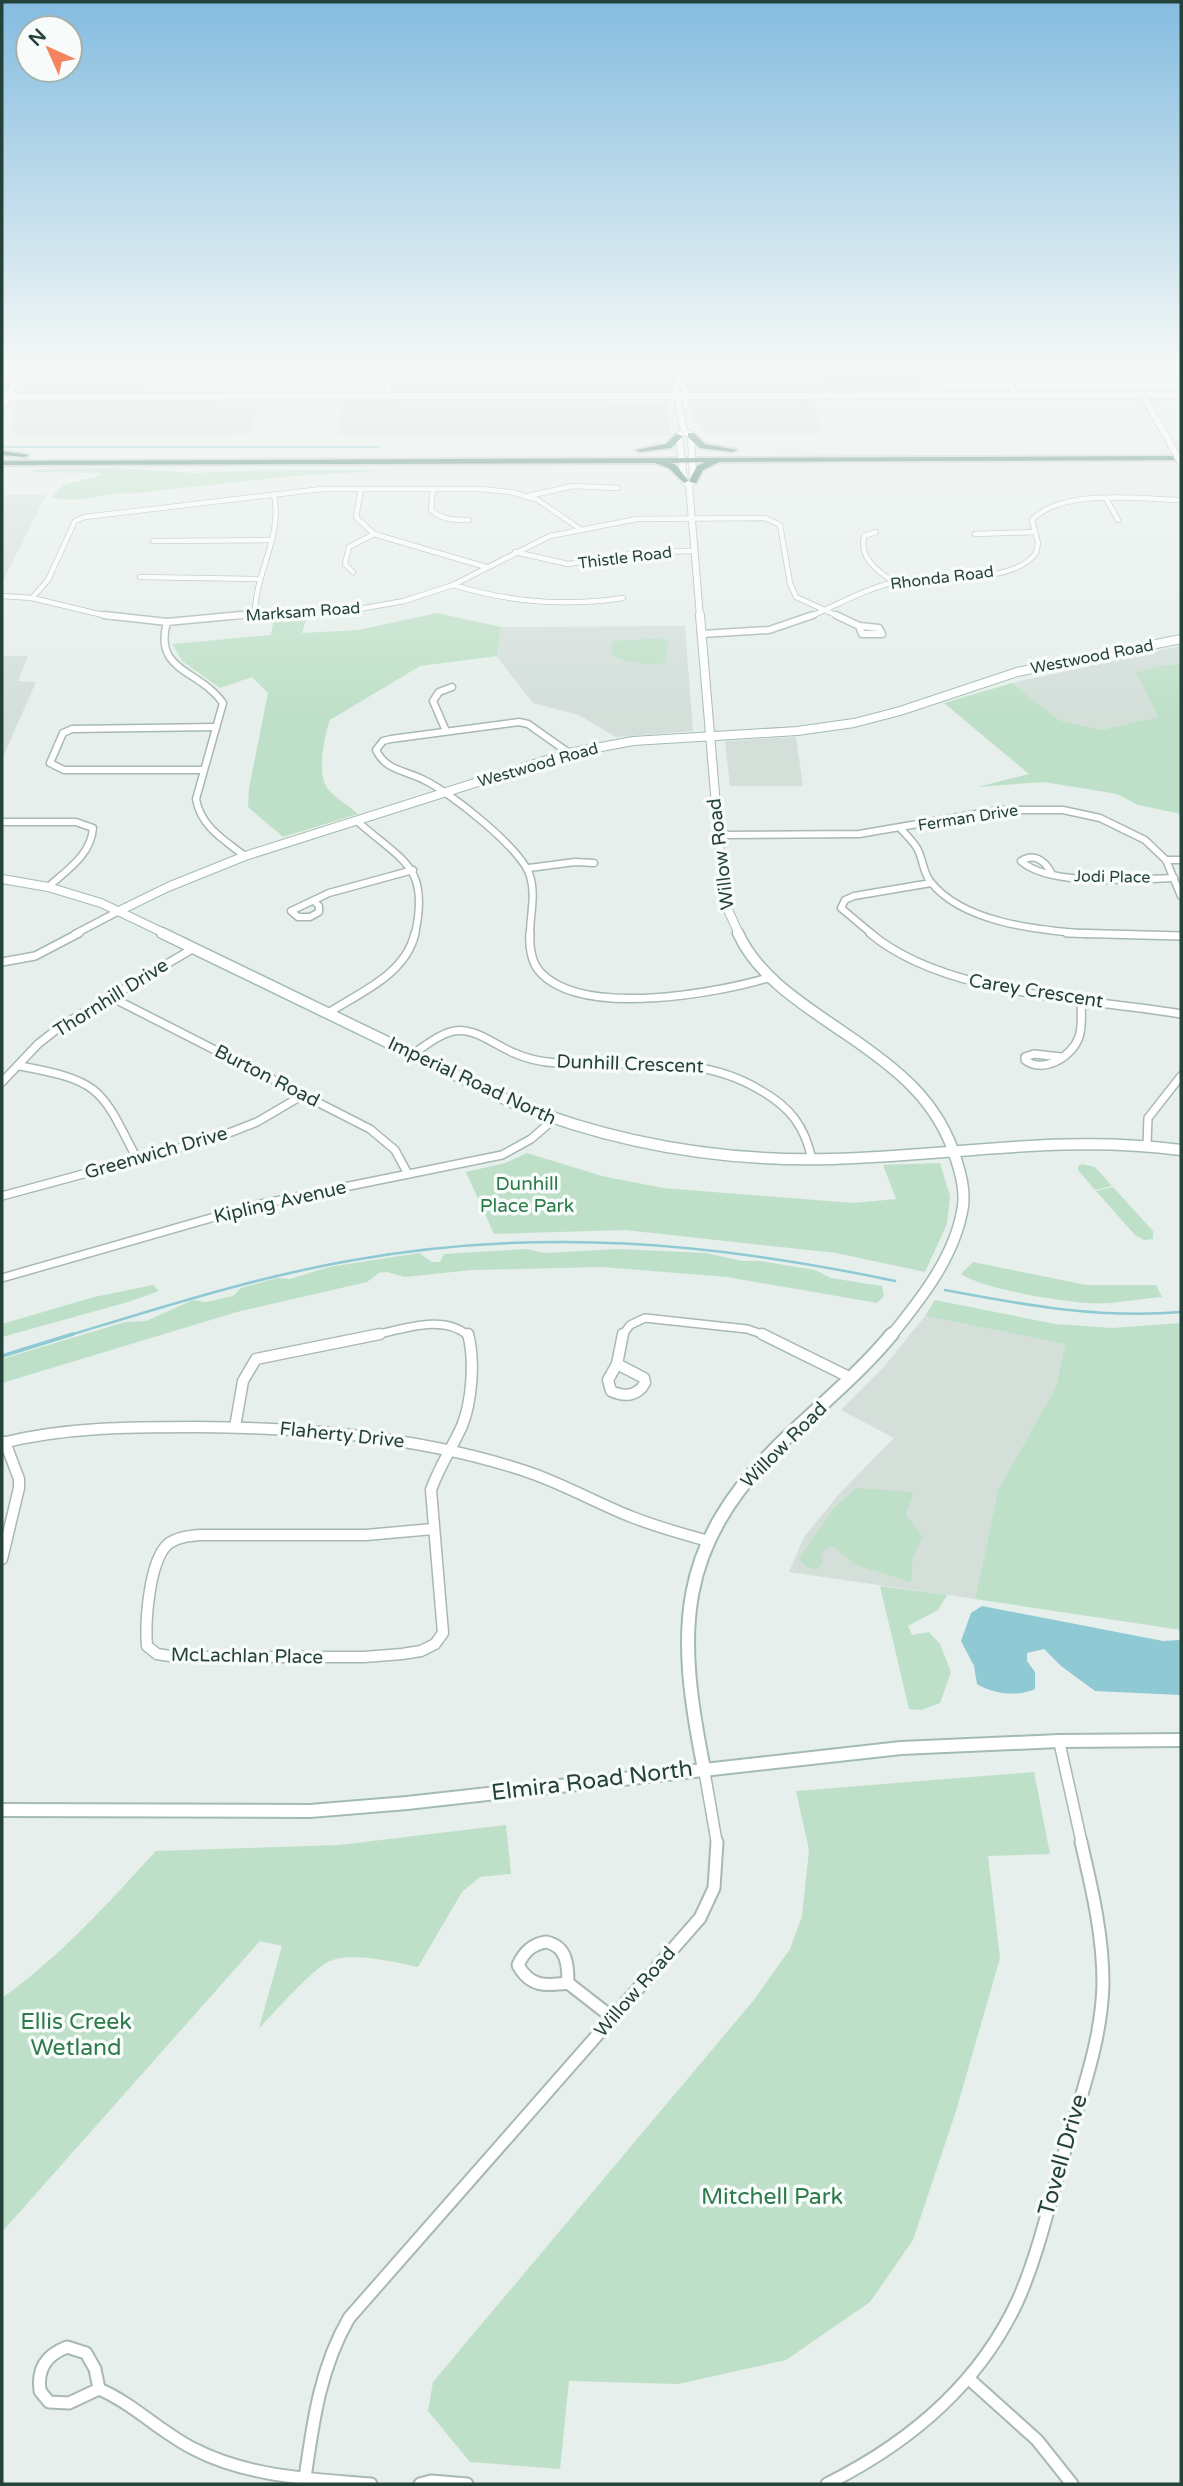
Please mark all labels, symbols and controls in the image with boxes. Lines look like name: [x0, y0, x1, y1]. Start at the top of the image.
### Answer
north arrow: [14, 14, 84, 84]
text: N: [25, 25, 51, 51]
street label: Thistle Road: [577, 542, 673, 574]
street label: Rhonda Road: [889, 562, 995, 594]
street label: Marksam Road: [245, 598, 361, 626]
street label: Westwood Road: [1029, 635, 1155, 679]
street label: Westwood Road: [475, 738, 601, 792]
street label: Willow Road: [703, 797, 739, 911]
street label: Ferman Drive: [916, 800, 1020, 836]
street label: Jodi Place: [1074, 866, 1150, 888]
street label: Thornhill Drive: [50, 954, 172, 1042]
street label: Carey Crescent: [967, 969, 1105, 1013]
street label: Imperial Road North: [384, 1032, 560, 1130]
street label: Burton Road: [211, 1040, 323, 1112]
street label: Dunhill Crescent: [556, 1050, 704, 1078]
street label: Greenwich Drive: [82, 1122, 230, 1184]
park label: Dunhill Place Park: [480, 1173, 574, 1217]
street label: Kipling Avenue: [212, 1176, 348, 1228]
street label: Willow Road: [736, 1397, 832, 1493]
street label: Flaherty Drive: [278, 1417, 406, 1453]
street label: McLachlan Place: [171, 1644, 323, 1668]
street label: Elmira Road North: [490, 1755, 694, 1807]
street label: Willow Road: [590, 1942, 680, 2042]
park label: Ellis Creek Wetland: [20, 2008, 132, 2062]
street label: Tovell Drive: [1032, 2091, 1094, 2219]
park label: Mitchell Park: [701, 2183, 843, 2211]

